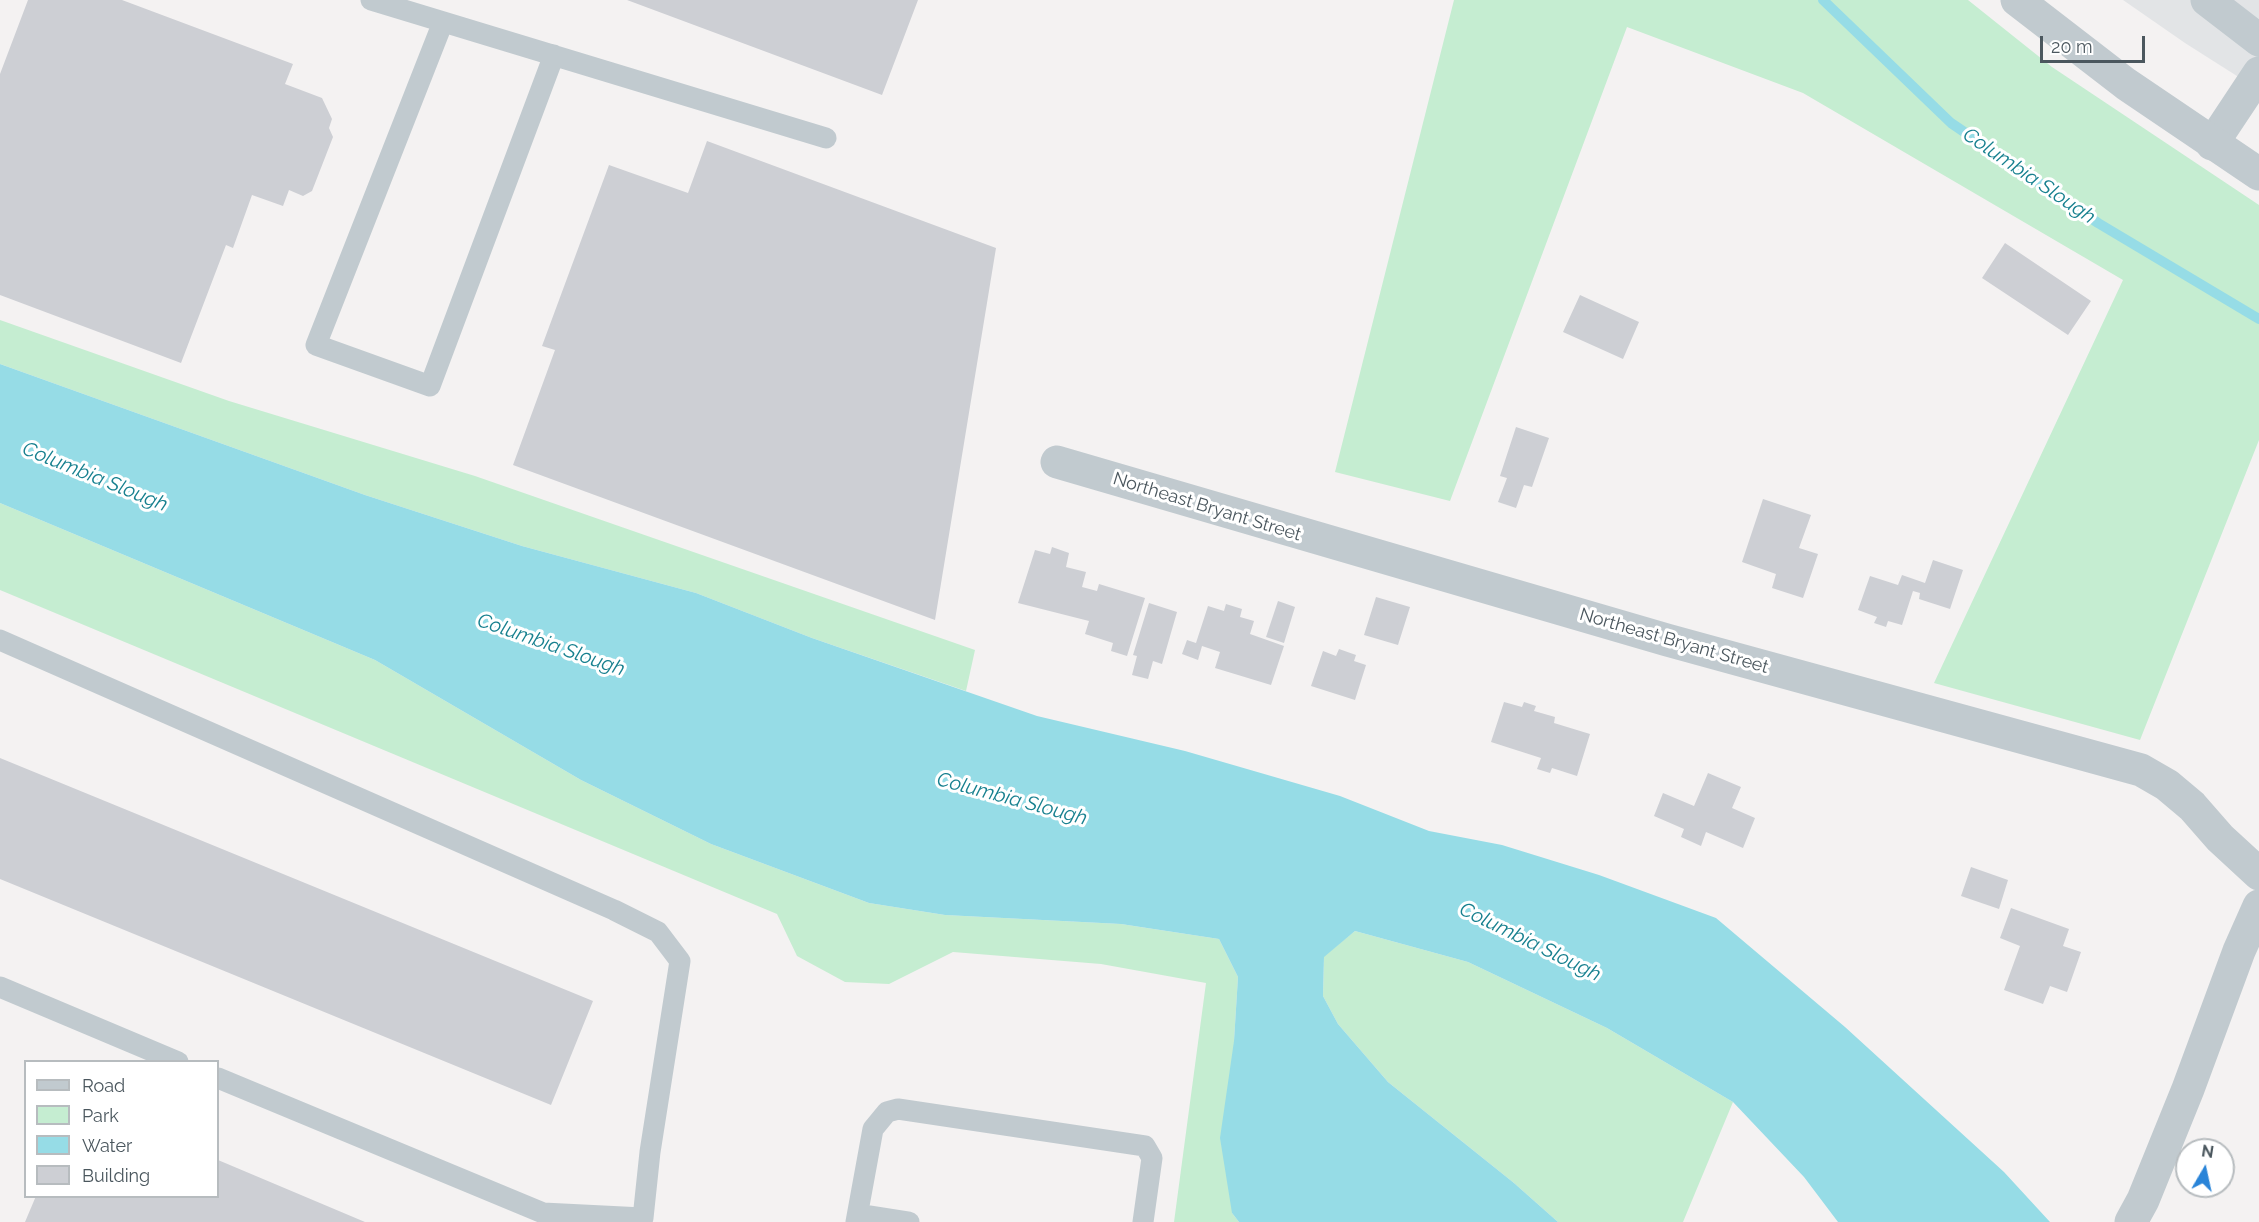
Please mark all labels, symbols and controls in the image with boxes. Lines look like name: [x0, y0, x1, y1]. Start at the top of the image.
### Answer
scale bar: [2043, 24, 2148, 62]
text: 20 m: [2051, 36, 2093, 57]
water label: Columbia Slough: [1958, 123, 2100, 229]
water label: Columbia Slough: [19, 437, 171, 517]
street label: Northeast Bryant Street: [1110, 468, 1304, 546]
street label: Northeast Bryant Street: [1577, 604, 1771, 678]
water label: Columbia Slough: [474, 608, 628, 682]
water label: Columbia Slough: [934, 767, 1090, 831]
water label: Columbia Slough: [1455, 897, 1605, 987]
legend: [24, 1060, 219, 1198]
text: Road: [82, 1075, 125, 1096]
text: Park: [82, 1105, 119, 1126]
text: Water: [82, 1135, 132, 1156]
north arrow: [2175, 1138, 2235, 1198]
text: N: [2200, 1141, 2215, 1162]
text: Building: [82, 1165, 150, 1186]

